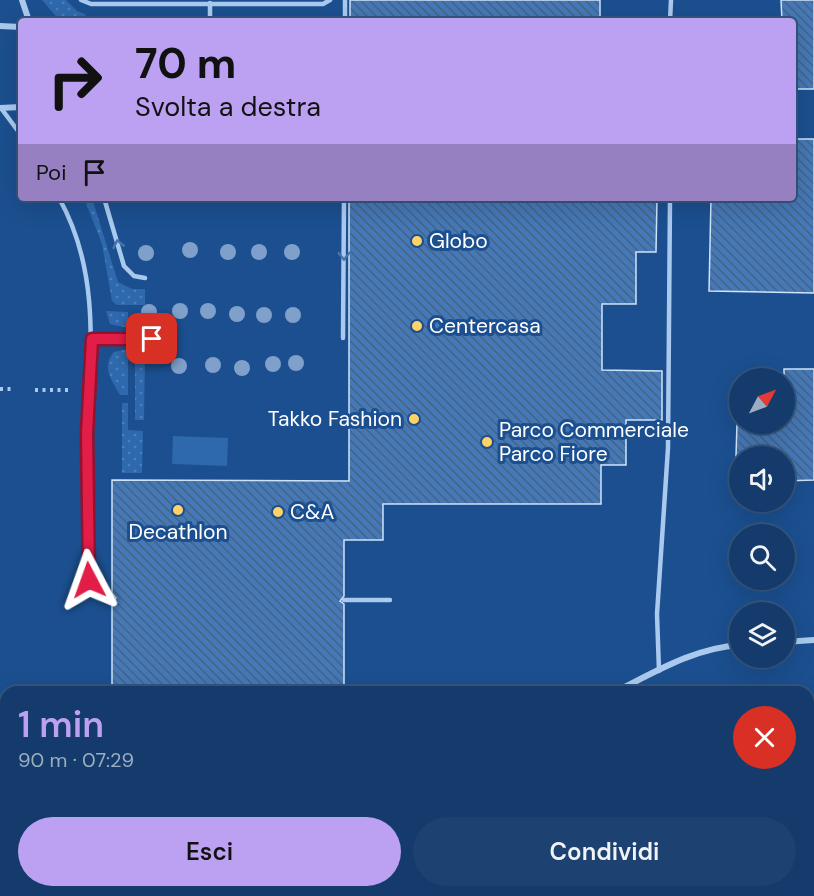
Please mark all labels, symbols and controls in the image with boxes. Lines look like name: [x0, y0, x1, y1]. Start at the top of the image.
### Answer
text: 70 m: [135, 36, 236, 91]
icon: right: [36, 42, 114, 120]
text: Svolta a destra: [135, 89, 321, 124]
icon: arrive: [78, 156, 111, 189]
text: Poi: [36, 158, 66, 187]
place label: Globo: [429, 227, 488, 255]
marker: Globo: [410, 234, 424, 248]
one-way arrow: [112, 239, 125, 249]
one-way arrow: [338, 252, 350, 261]
place label: Centercasa: [429, 312, 541, 340]
pin: [126, 313, 177, 364]
marker: Centercasa: [410, 319, 424, 333]
icon: arrive: [135, 322, 168, 355]
north arrow: [729, 368, 795, 434]
map controls: [729, 368, 795, 668]
place label: Takko Fashion: [268, 405, 402, 433]
marker: Takko Fashion: [407, 412, 421, 426]
place label: Parco Commerciale Parco Fiore: [499, 416, 689, 468]
marker: Parco Commerciale Parco Fiore: [480, 435, 494, 449]
button: sound: [729, 446, 795, 512]
place label: C&A: [290, 498, 334, 526]
marker: Decathlon: [171, 503, 185, 517]
marker: C&A: [271, 505, 285, 519]
place label: Decathlon: [128, 518, 228, 546]
button: search: [729, 524, 795, 590]
position arrow: [57, 548, 121, 612]
button: layers: [729, 602, 795, 668]
text: 1 min: [18, 701, 104, 748]
button: close: [733, 706, 796, 769]
text: 90 m · 07:29: [18, 747, 134, 773]
button: Esci: [18, 817, 401, 886]
button: Condividi: [413, 817, 796, 886]

